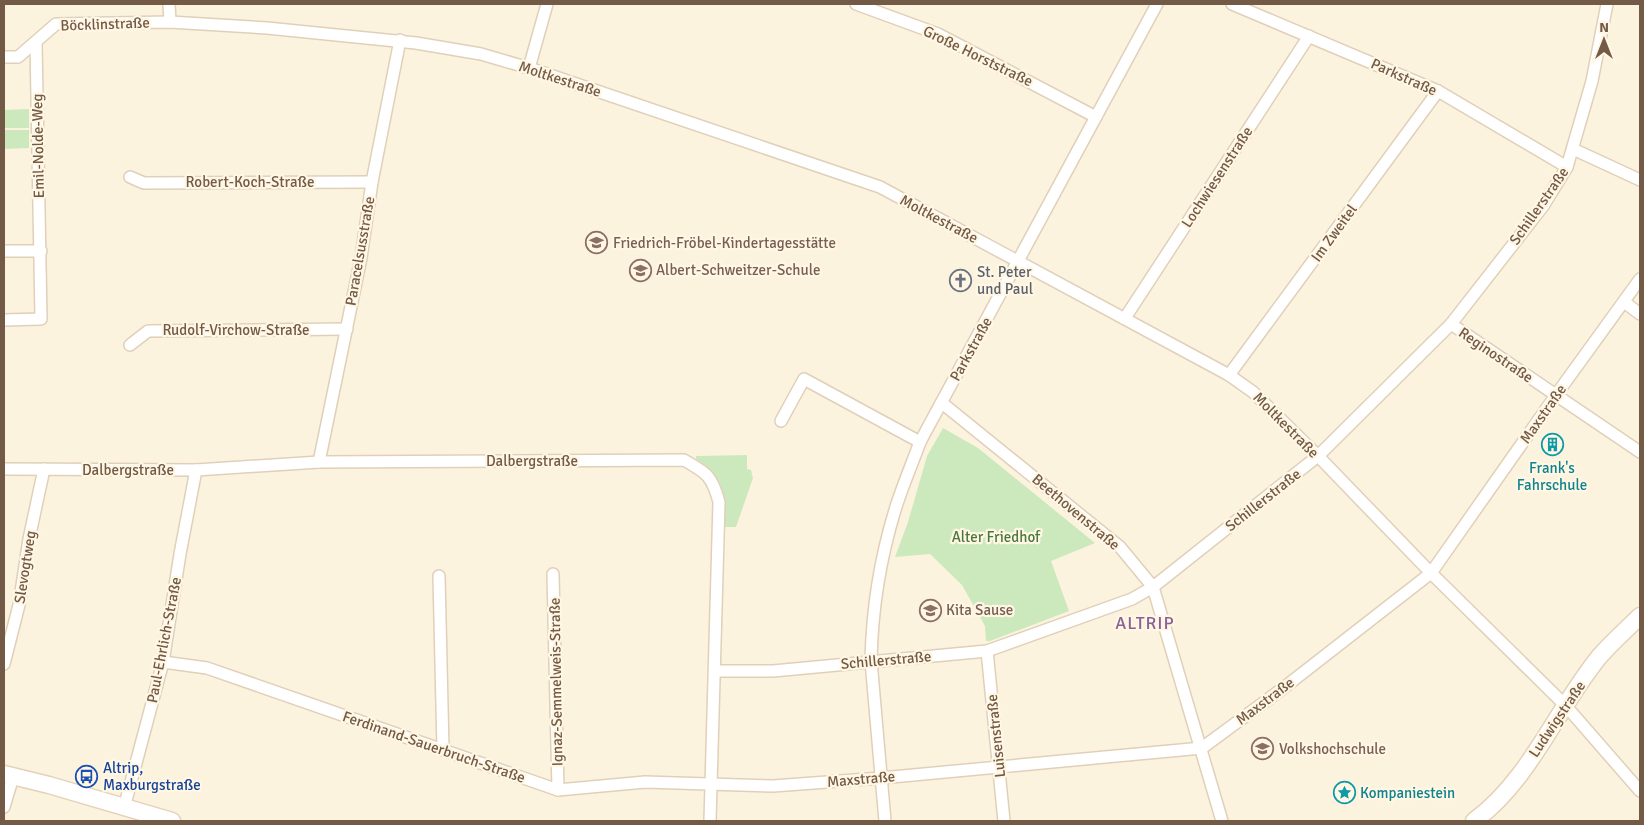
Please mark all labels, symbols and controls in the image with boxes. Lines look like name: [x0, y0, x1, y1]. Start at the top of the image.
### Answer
street label: Böcklinstraße: [60, 13, 150, 35]
north arrow: [1579, 15, 1629, 65]
text: N: [1599, 19, 1609, 36]
street label: Große Horststraße: [920, 22, 1036, 90]
street label: Parkstraße: [1368, 54, 1440, 100]
street label: Moltkestraße: [516, 57, 604, 101]
street label: Emil-Nolde-Weg: [28, 93, 48, 198]
street label: Lochwiesenstraße: [1178, 123, 1256, 231]
street label: Schillerstraße: [1506, 164, 1572, 248]
street label: Robert-Koch-Straße: [186, 173, 314, 191]
street label: Moltkestraße: [897, 191, 981, 247]
street label: Paracelsusstraße: [342, 195, 378, 307]
street label: Im Zweitel: [1307, 201, 1361, 265]
school or university icon: Friedrich-Fröbel-Kindertagesstätte: [585, 231, 609, 255]
place label: Friedrich-Fröbel-Kindertagesstätte: [613, 234, 836, 252]
school or university icon: Albert-Schweitzer-Schule: [628, 258, 652, 282]
place label: Albert-Schweitzer-Schule: [656, 261, 820, 279]
place label: St. Peter und Paul: [977, 263, 1033, 298]
church icon: St. Peter und Paul: [949, 269, 973, 293]
street label: Parkstraße: [946, 314, 996, 384]
street label: Rudolf-Virchow-Straße: [162, 321, 310, 339]
street label: Reginostraße: [1455, 323, 1537, 387]
street label: Maxstraße: [1516, 381, 1570, 447]
street label: Moltkestraße: [1249, 388, 1323, 462]
building icon: Frank's Fahrschule: [1540, 433, 1564, 457]
street label: Dalbergstraße: [486, 452, 578, 470]
place label: Frank's Fahrschule: [1517, 459, 1587, 494]
street label: Dalbergstraße: [82, 461, 174, 479]
street label: Schillerstraße: [1222, 465, 1304, 535]
street label: Beethovenstraße: [1028, 470, 1124, 554]
park label: Alter Friedhof: [952, 528, 1041, 546]
street label: Slevogtweg: [10, 529, 40, 605]
street label: Paul-Ehrlich-Straße: [143, 575, 185, 705]
street label: Ignaz-Semmelweis-Straße: [546, 597, 566, 767]
school or university icon: Kita Sause: [918, 598, 942, 622]
place label: Kita Sause: [946, 601, 1013, 619]
district label: ALTRIP: [1115, 612, 1175, 634]
street label: Schillerstraße: [840, 647, 932, 673]
street label: Maxstraße: [1232, 673, 1298, 729]
street label: Ludwigstraße: [1525, 677, 1589, 761]
street label: Luisenstraße: [983, 693, 1009, 779]
street label: Ferdinand-Sauerbruch-Straße: [340, 707, 528, 787]
school or university icon: Volkshochschule: [1251, 737, 1275, 761]
place label: Volkshochschule: [1279, 740, 1386, 758]
place label: Altrip, Maxburgstraße: [103, 759, 201, 794]
bus stop icon: Altrip, Maxburgstraße: [75, 765, 99, 789]
street label: Maxstraße: [826, 767, 896, 791]
place icon: Kompaniestein: [1332, 781, 1356, 805]
place label: Kompaniestein: [1360, 784, 1455, 802]

